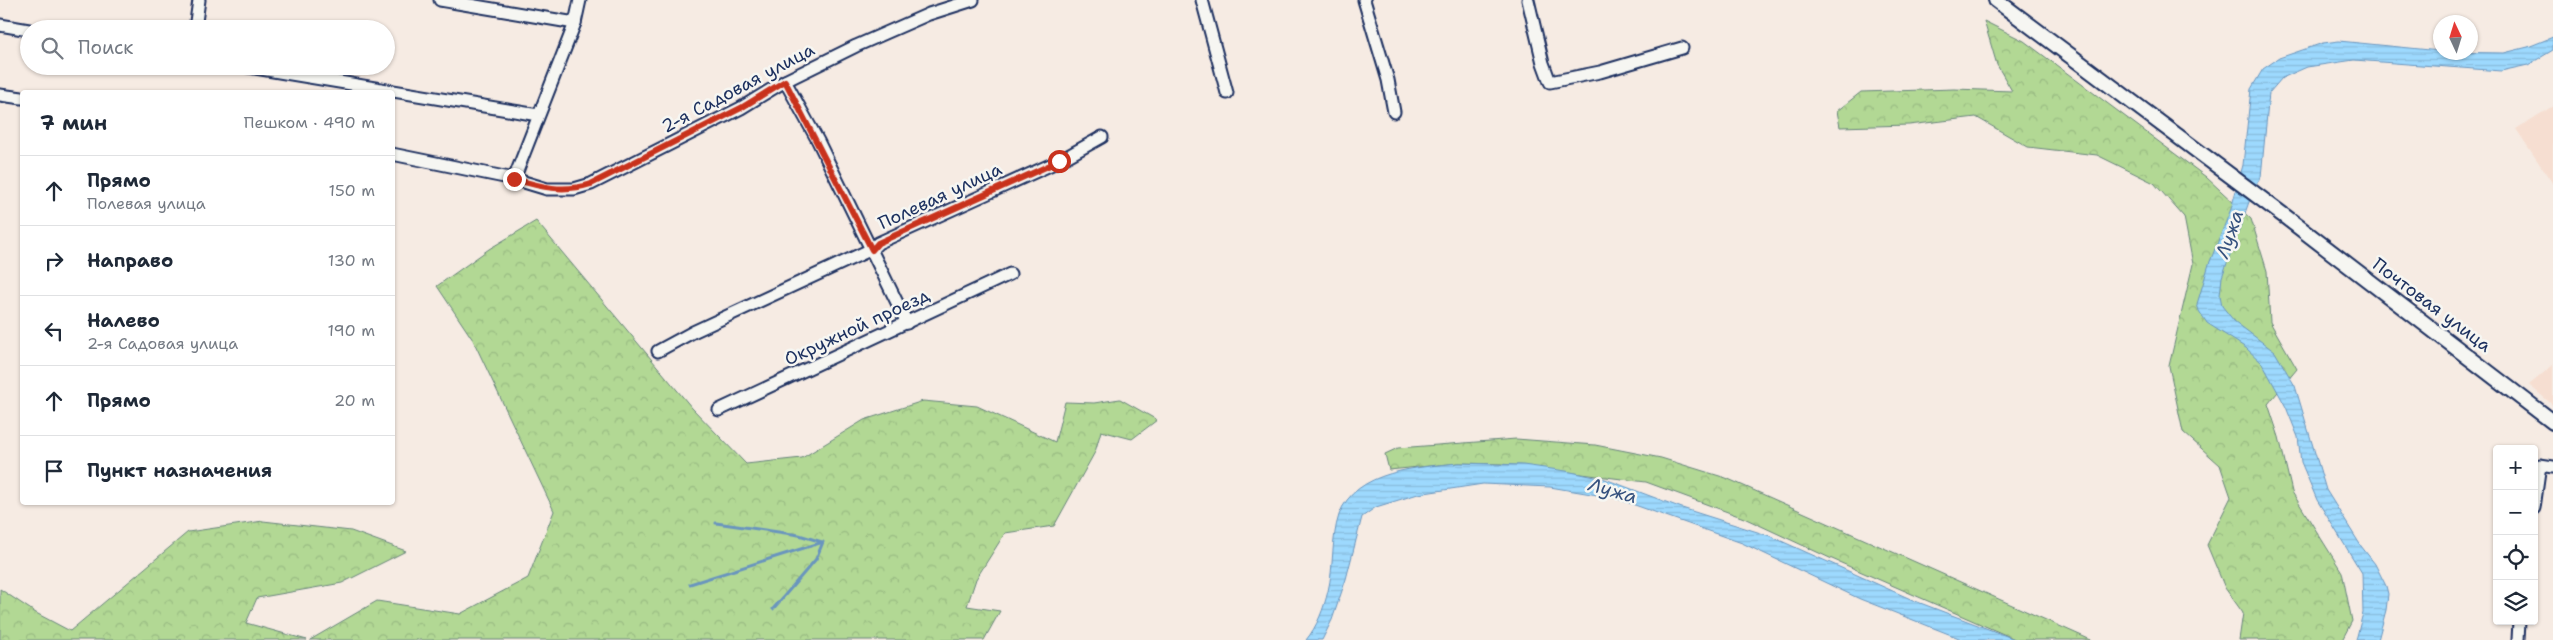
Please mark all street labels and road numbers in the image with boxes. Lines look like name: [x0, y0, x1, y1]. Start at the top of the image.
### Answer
street label: 2-я Садовая улица: [657, 37, 819, 139]
street label: Полевая улица: [874, 157, 1006, 235]
street label: Почтовая улица: [2368, 252, 2496, 358]
street label: Окружной проезд: [780, 283, 934, 371]

